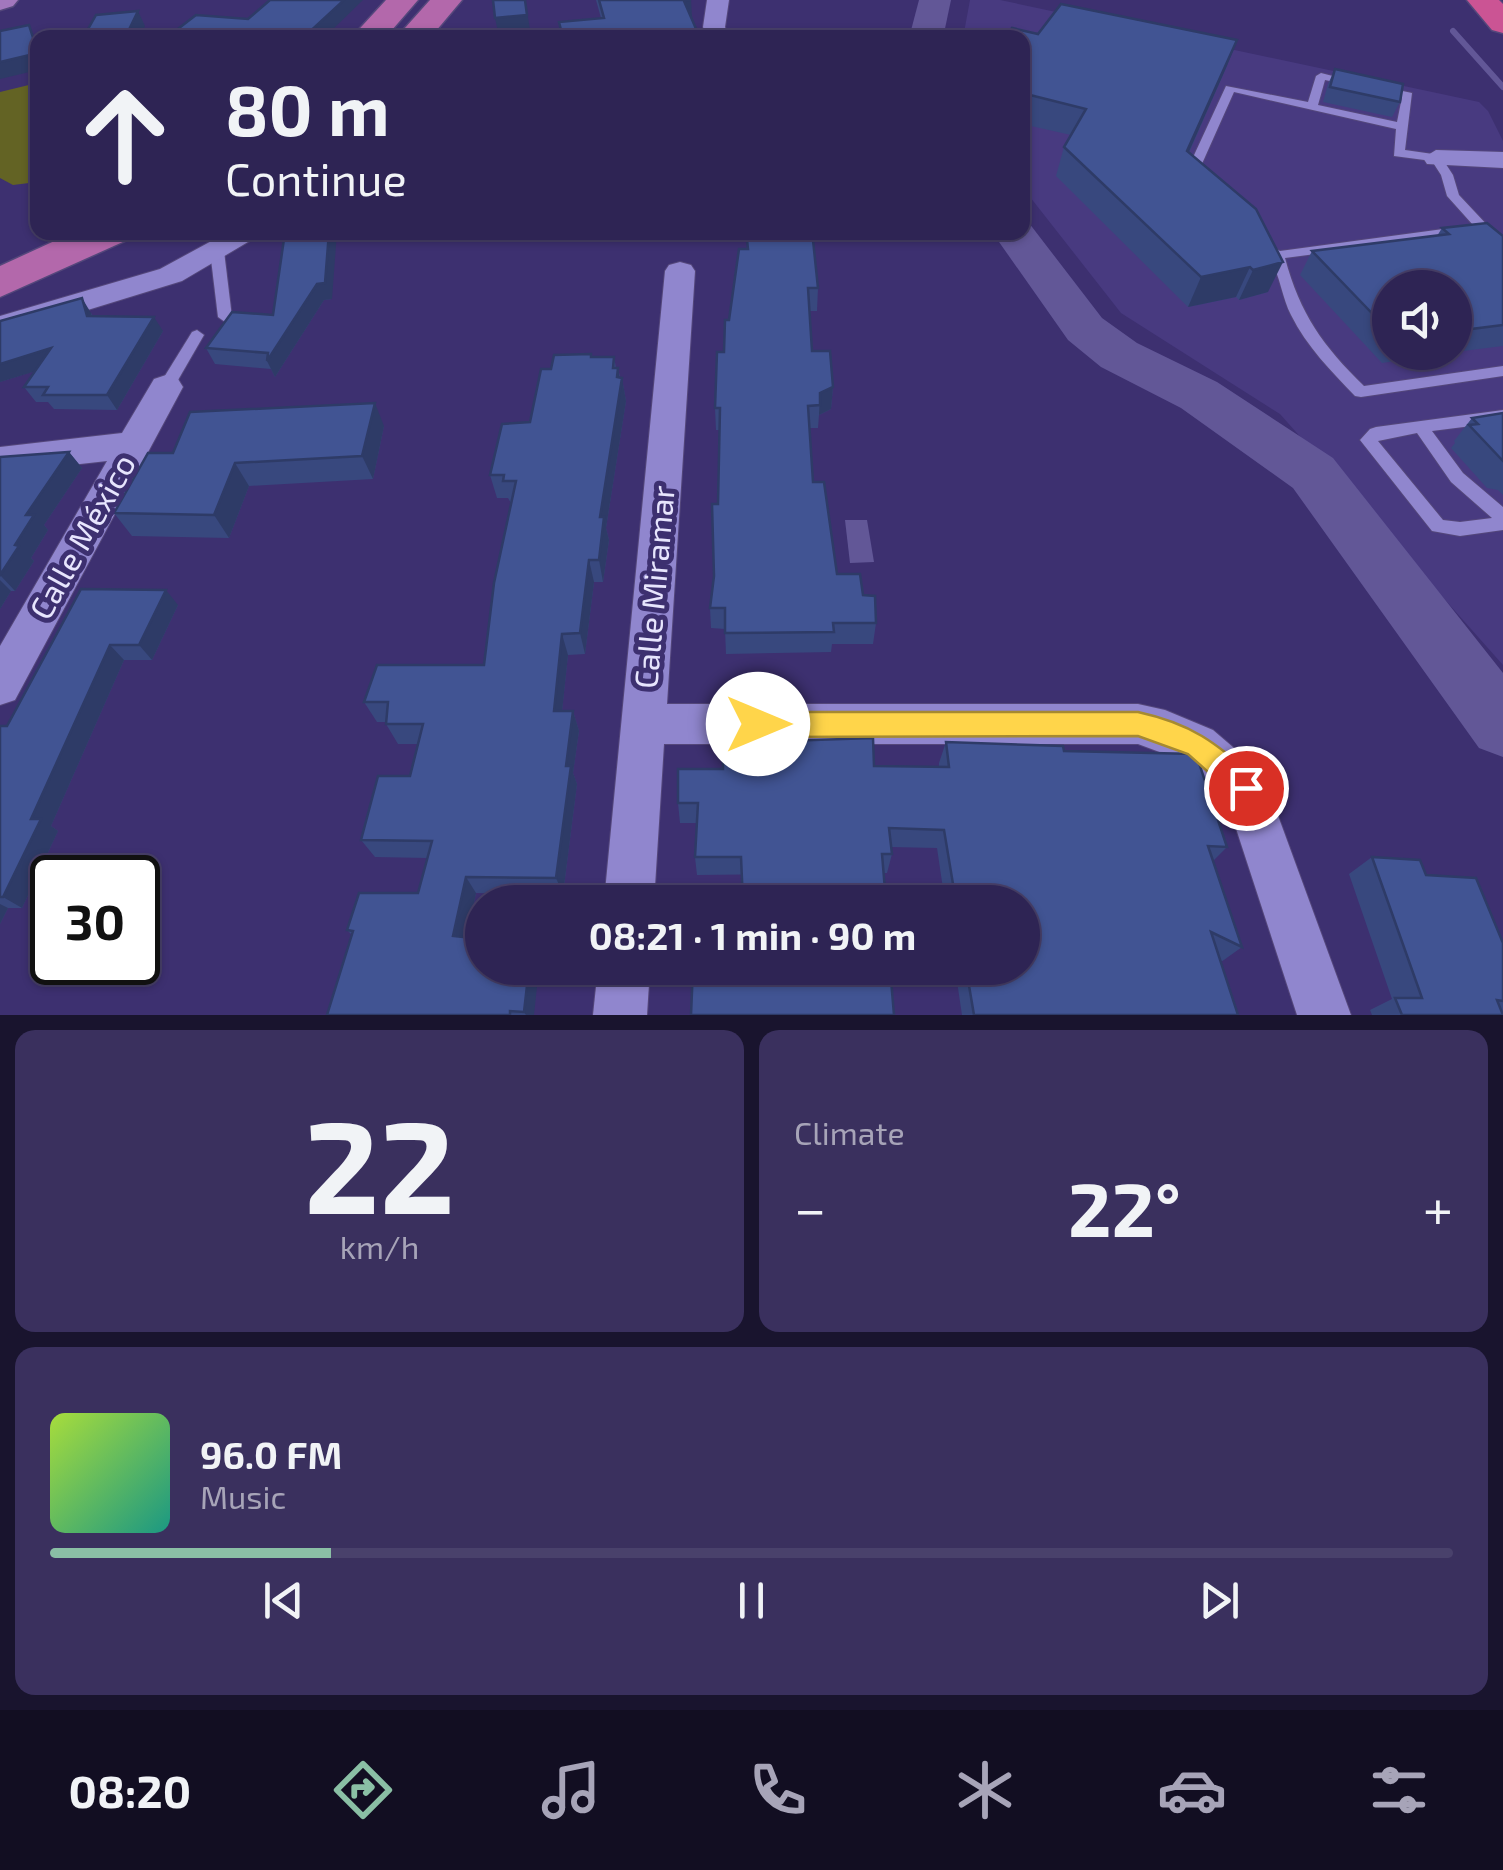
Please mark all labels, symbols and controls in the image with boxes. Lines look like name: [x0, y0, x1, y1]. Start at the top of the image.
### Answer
text: 80 m: [225, 66, 390, 150]
icon: ahead: [60, 70, 190, 200]
text: Continue: [225, 151, 407, 205]
map controls: [1372, 270, 1472, 370]
button: sound: [1372, 270, 1472, 370]
street label: Calle México: [20, 447, 142, 625]
street label: Calle Miramar: [625, 483, 681, 690]
position arrow: [706, 672, 810, 776]
pin: [1204, 746, 1289, 831]
icon: arrive: [1219, 761, 1274, 816]
speed limit sign: 30: [30, 855, 160, 985]
text: 08:21 · 1 min · 90 m: [589, 912, 916, 958]
text: 22: [304, 1084, 455, 1240]
text: Climate: [794, 1113, 905, 1151]
text: 22°: [1068, 1162, 1181, 1252]
text: −: [794, 1174, 826, 1240]
text: +: [1423, 1174, 1453, 1240]
text: km/h: [340, 1227, 419, 1265]
text: 96.0 FM: [200, 1431, 342, 1477]
text: Music: [200, 1477, 286, 1515]
icon: previous: [256, 1573, 311, 1628]
icon: pause: [724, 1573, 779, 1628]
icon: next: [1192, 1573, 1247, 1628]
icon: directions: [328, 1755, 398, 1825]
icon: music: [536, 1755, 606, 1825]
icon: phone: [743, 1755, 813, 1825]
icon: climate: [950, 1755, 1020, 1825]
icon: car: [1157, 1755, 1227, 1825]
icon: filters: [1364, 1755, 1434, 1825]
text: 08:20: [69, 1763, 191, 1817]

